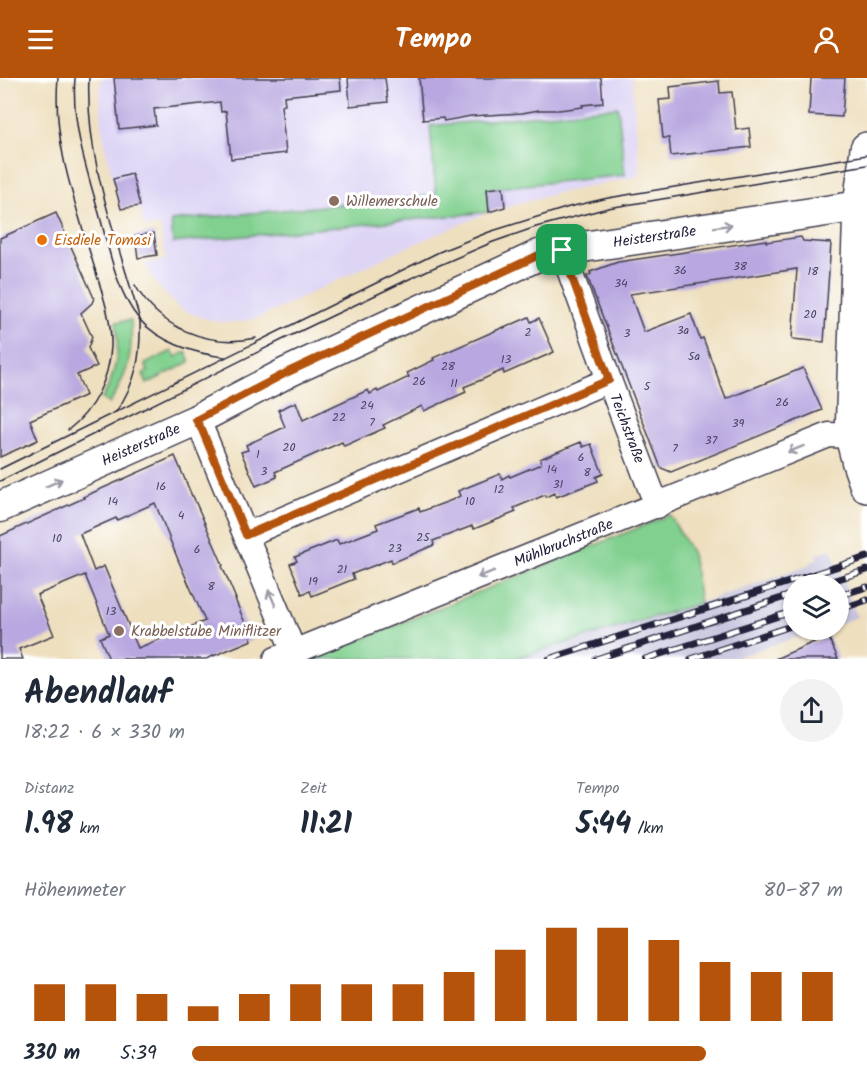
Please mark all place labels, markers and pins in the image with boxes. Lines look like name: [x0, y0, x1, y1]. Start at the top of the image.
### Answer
place label: Willemerschule: [346, 190, 438, 214]
marker: Willemerschule: [327, 194, 341, 208]
pin: [536, 224, 587, 275]
place label: Eisdiele Tomasi: [54, 229, 152, 253]
marker: Eisdiele Tomasi: [35, 233, 49, 247]
place label: Krabbelstube Miniflitzer: [131, 620, 282, 644]
marker: Krabbelstube Miniflitzer: [112, 624, 126, 638]

